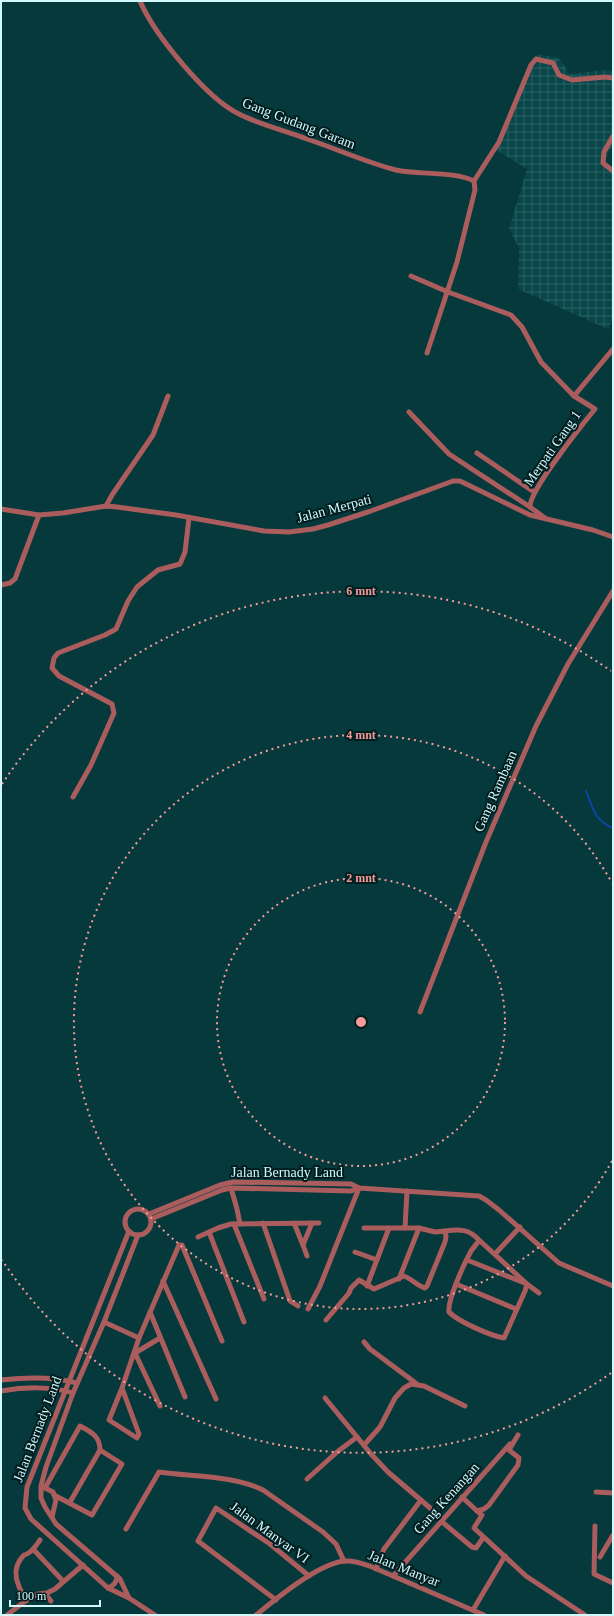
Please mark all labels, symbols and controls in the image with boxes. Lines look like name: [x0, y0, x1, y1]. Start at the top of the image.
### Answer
street label: Gang Gudang Garam: [240, 95, 357, 152]
street label: Merpati Gang 1: [521, 408, 584, 489]
street label: Jalan Merpati: [295, 491, 373, 526]
text: 6 mnt: [346, 584, 376, 598]
text: 4 mnt: [346, 728, 376, 742]
street label: Gang Rambaan: [471, 749, 520, 834]
text: 2 mnt: [346, 871, 376, 885]
centre of rings: [354, 1015, 368, 1029]
street label: Jalan Bernady Land: [231, 1165, 343, 1180]
street label: Jalan Bernady Land: [10, 1374, 65, 1484]
street label: Gang Kenangan: [410, 1460, 482, 1537]
street label: Jalan Manyar VI: [227, 1499, 312, 1566]
street label: Jalan Manyar: [366, 1547, 442, 1590]
scale bar: [10, 1582, 100, 1608]
text: 100 m: [16, 1589, 47, 1603]

